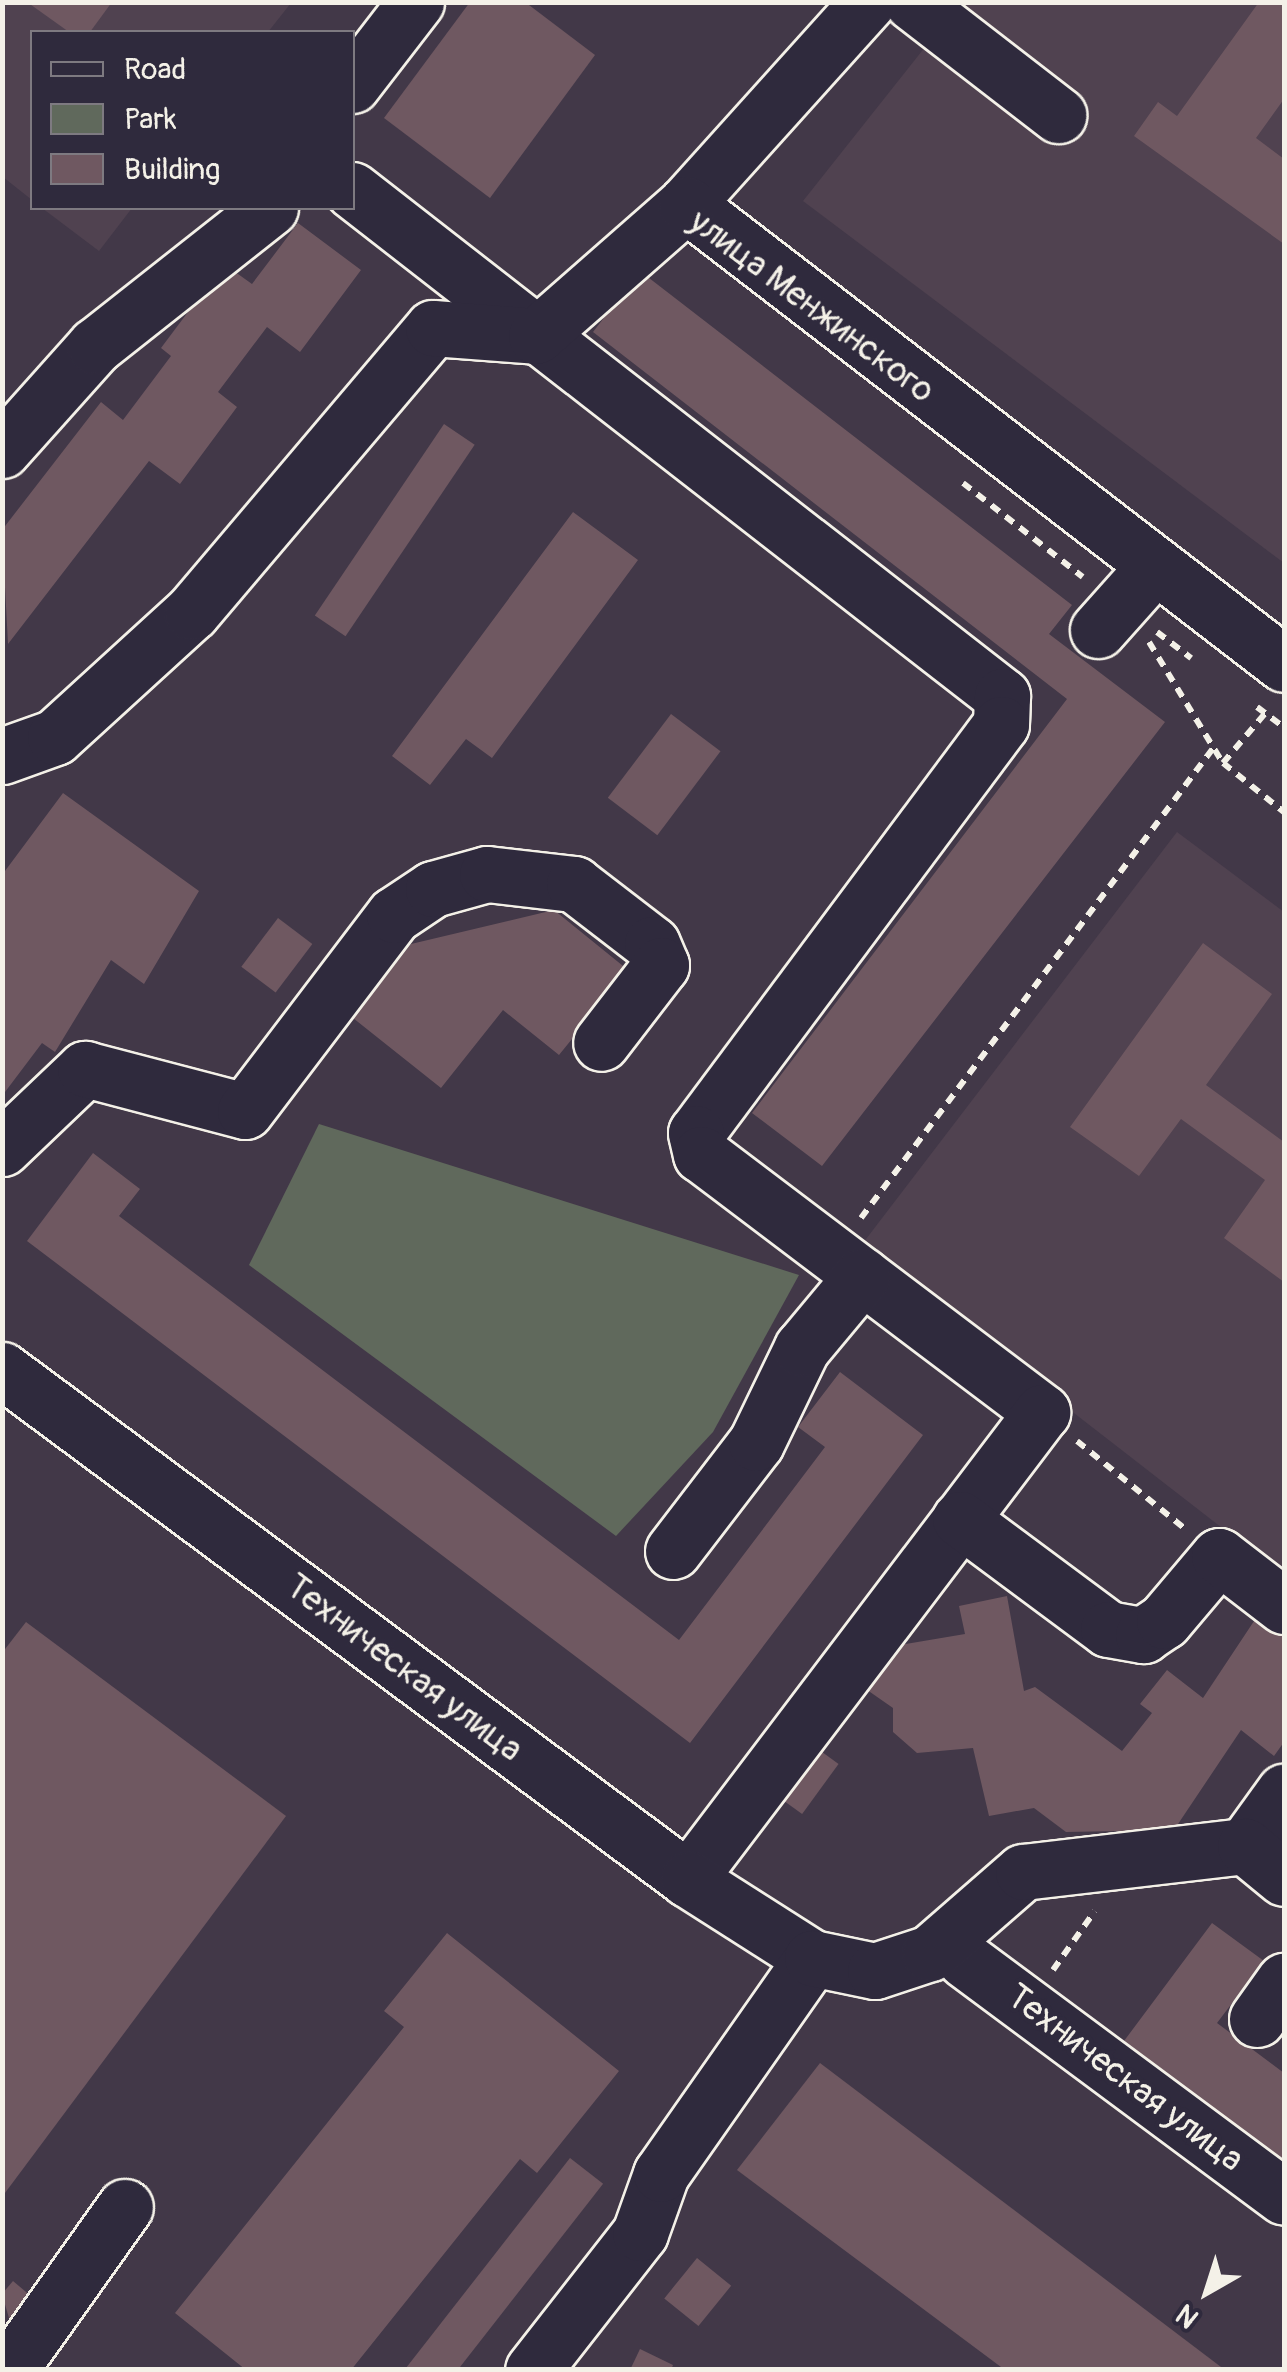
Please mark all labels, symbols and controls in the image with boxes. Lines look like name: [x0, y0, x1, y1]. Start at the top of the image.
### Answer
legend: [30, 30, 355, 210]
text: Road: [124, 51, 186, 88]
text: Park: [124, 101, 177, 138]
text: Building: [124, 151, 220, 188]
street label: улица Менжинского: [681, 200, 943, 412]
street label: Техническая улица: [277, 1565, 531, 1771]
street label: Техническая улица: [998, 1975, 1252, 2181]
north arrow: [1157, 2242, 1257, 2342]
text: N: [1169, 2296, 1206, 2335]

